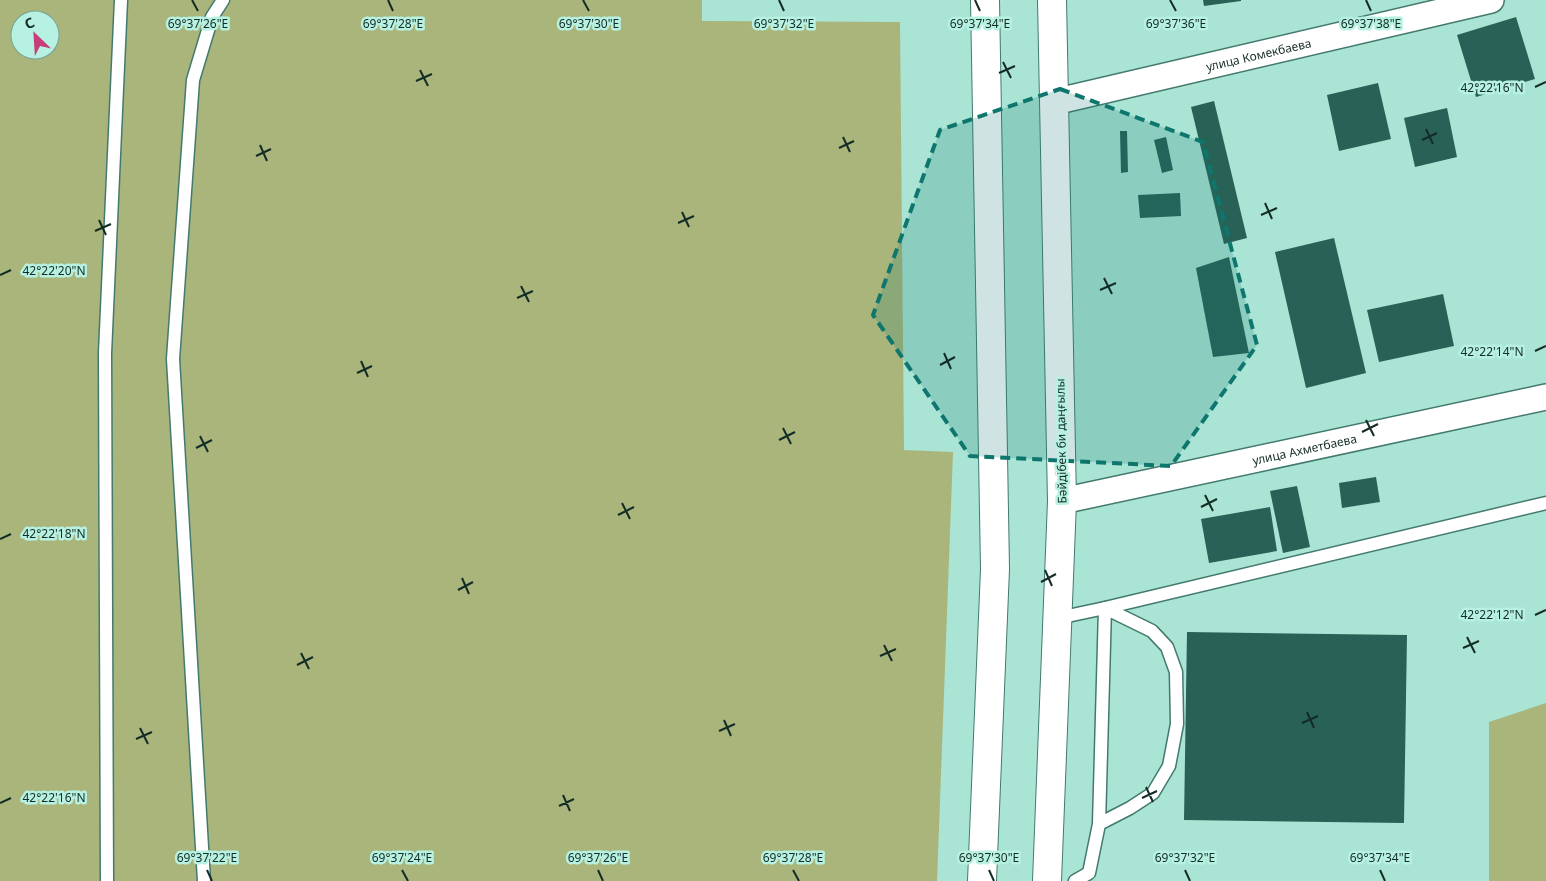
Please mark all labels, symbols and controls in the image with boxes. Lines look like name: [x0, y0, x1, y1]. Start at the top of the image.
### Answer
north arrow: [10, 10, 60, 60]
text: С: [21, 12, 37, 33]
text: 69°37'26"E: [168, 15, 228, 32]
text: 69°37'28"E: [363, 15, 423, 32]
text: 69°37'30"E: [559, 15, 619, 32]
text: 69°37'32"E: [754, 15, 814, 32]
text: 69°37'34"E: [950, 15, 1010, 32]
text: 69°37'36"E: [1146, 15, 1206, 32]
text: 69°37'38"E: [1341, 15, 1401, 32]
street label: улица Комекбаева: [1204, 34, 1313, 75]
text: 42°22'16"N: [1460, 79, 1524, 96]
text: 42°22'20"N: [22, 262, 86, 279]
text: 42°22'14"N: [1460, 343, 1524, 360]
street label: Бәйдібек би даңғылы: [1051, 378, 1071, 504]
street label: улица Ахметбаева: [1251, 429, 1358, 468]
text: 42°22'18"N: [22, 525, 86, 542]
text: 42°22'12"N: [1460, 606, 1524, 623]
text: 42°22'16"N: [22, 789, 86, 806]
text: 69°37'22"E: [177, 849, 237, 866]
text: 69°37'24"E: [372, 849, 432, 866]
text: 69°37'26"E: [568, 849, 628, 866]
text: 69°37'28"E: [763, 849, 823, 866]
text: 69°37'30"E: [959, 849, 1019, 866]
text: 69°37'32"E: [1155, 849, 1215, 866]
text: 69°37'34"E: [1350, 849, 1410, 866]

